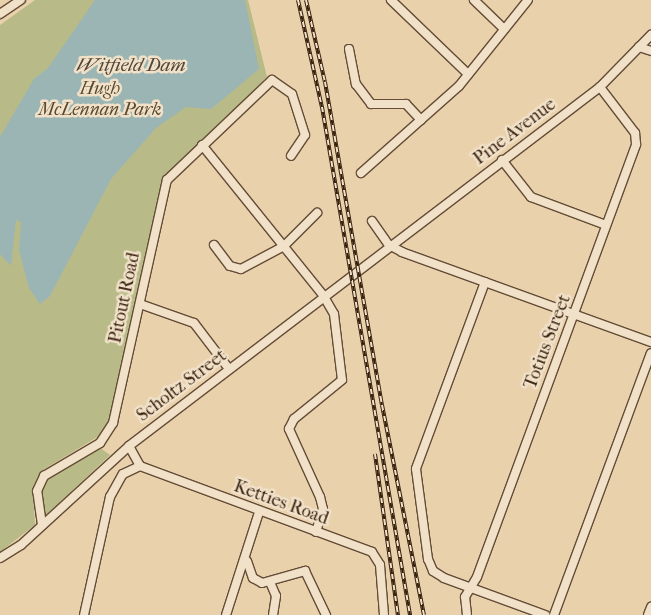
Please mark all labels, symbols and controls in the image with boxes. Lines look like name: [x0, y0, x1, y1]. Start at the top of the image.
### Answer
water label: Witfield Dam: [76, 55, 186, 77]
park label: Hugh McLennan Park: [39, 79, 161, 122]
street label: Pine Avenue: [470, 94, 560, 170]
street label: Pitout Road: [105, 251, 145, 345]
street label: Totius Street: [520, 292, 576, 392]
street label: Scholtz Street: [133, 345, 231, 427]
street label: Ketties Road: [231, 476, 331, 530]

